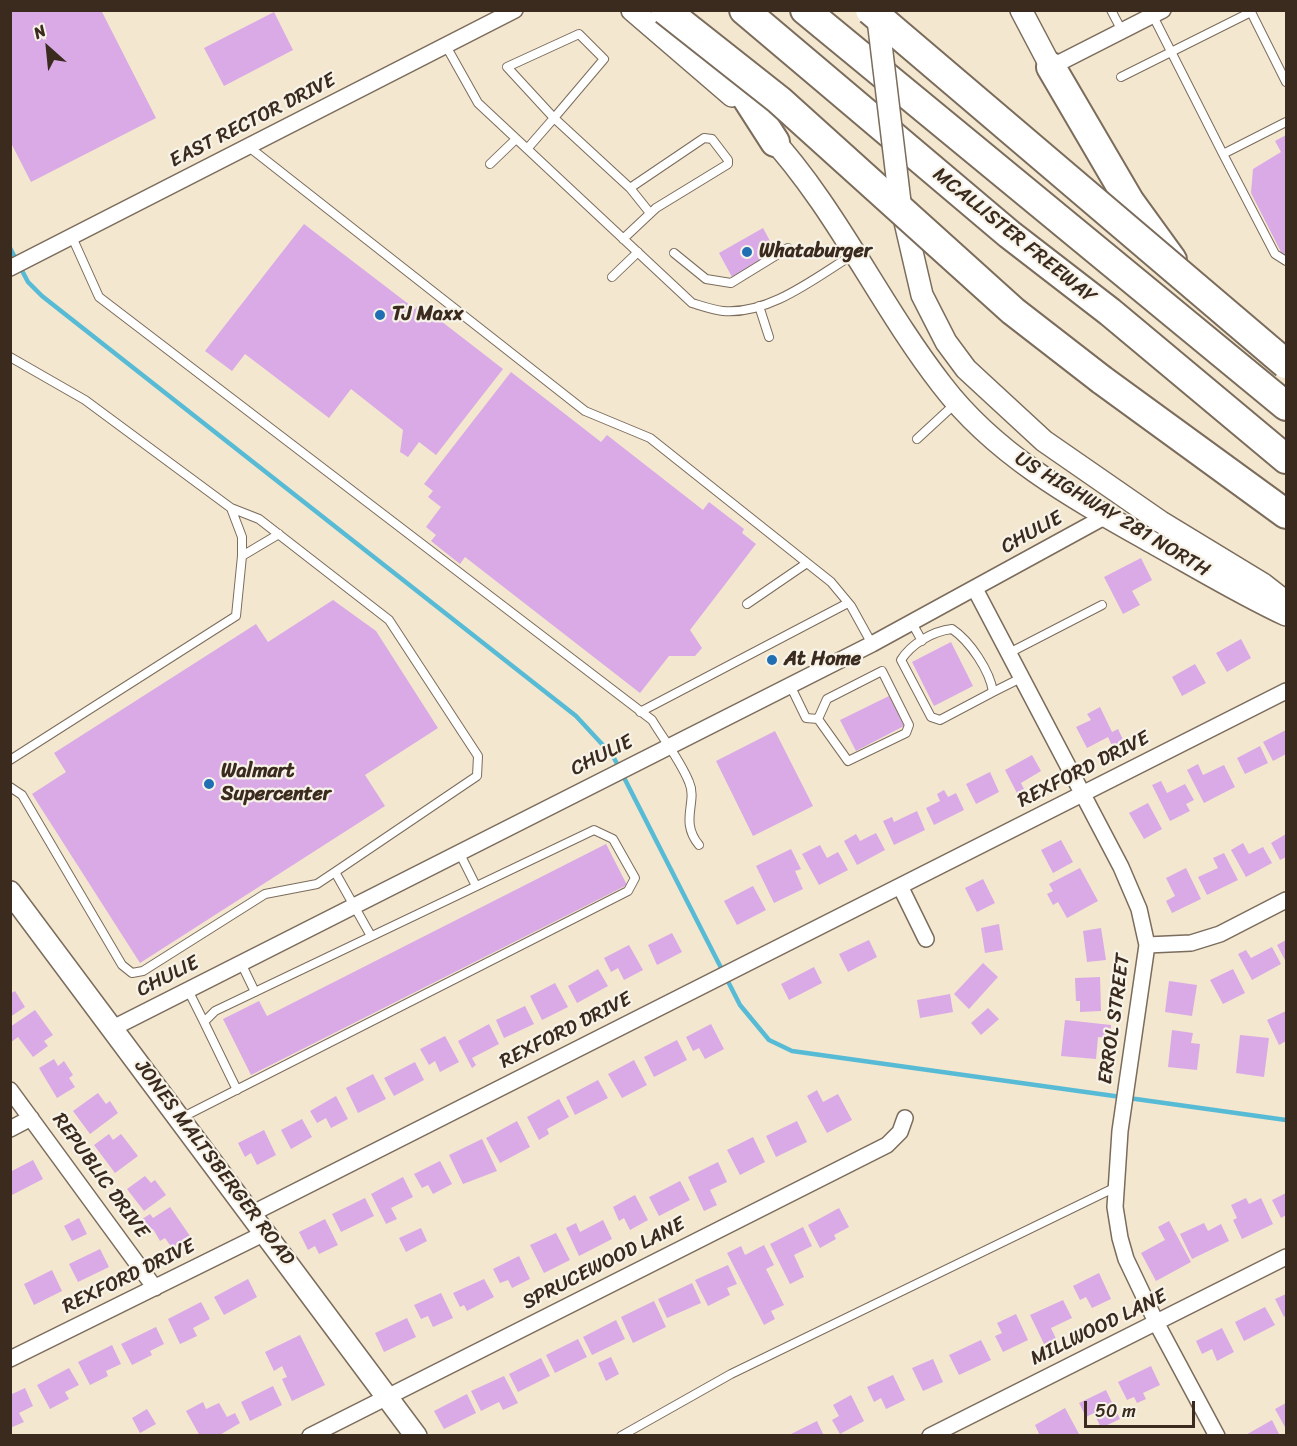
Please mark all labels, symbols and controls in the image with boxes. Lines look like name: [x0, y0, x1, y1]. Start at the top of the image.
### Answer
text: N: [28, 16, 51, 47]
north arrow: [18, 18, 78, 78]
street label: EAST RECTOR DRIVE: [166, 69, 340, 173]
street label: MCALLISTER FREEWAY: [928, 163, 1100, 309]
place label: Whataburger: [759, 240, 872, 264]
marker: Whataburger: [740, 245, 754, 259]
place label: TJ Maxx: [392, 303, 463, 327]
marker: TJ Maxx: [373, 308, 387, 322]
street label: US HIGHWAY 281 NORTH: [1010, 447, 1214, 583]
street label: CHULIE: [997, 506, 1067, 560]
place label: At Home: [784, 648, 861, 672]
marker: At Home: [765, 653, 779, 667]
street label: REXFORD DRIVE: [1014, 726, 1154, 814]
street label: CHULIE: [567, 730, 637, 782]
place label: Walmart Supercenter: [221, 760, 331, 807]
marker: Walmart Supercenter: [202, 777, 216, 791]
street label: CHULIE: [133, 951, 203, 1003]
street label: ERROL STREET: [1094, 952, 1136, 1086]
street label: REXFORD DRIVE: [496, 987, 636, 1075]
street label: JONES MALTSBERGER ROAD: [129, 1055, 299, 1271]
street label: REPUBLIC DRIVE: [47, 1109, 153, 1243]
street label: SPRUCEWOOD LANE: [519, 1213, 689, 1315]
street label: REXFORD DRIVE: [59, 1235, 199, 1319]
street label: MILLWOOD LANE: [1027, 1285, 1171, 1371]
scale bar: [1087, 1389, 1198, 1427]
text: 50 m: [1095, 1395, 1136, 1427]

